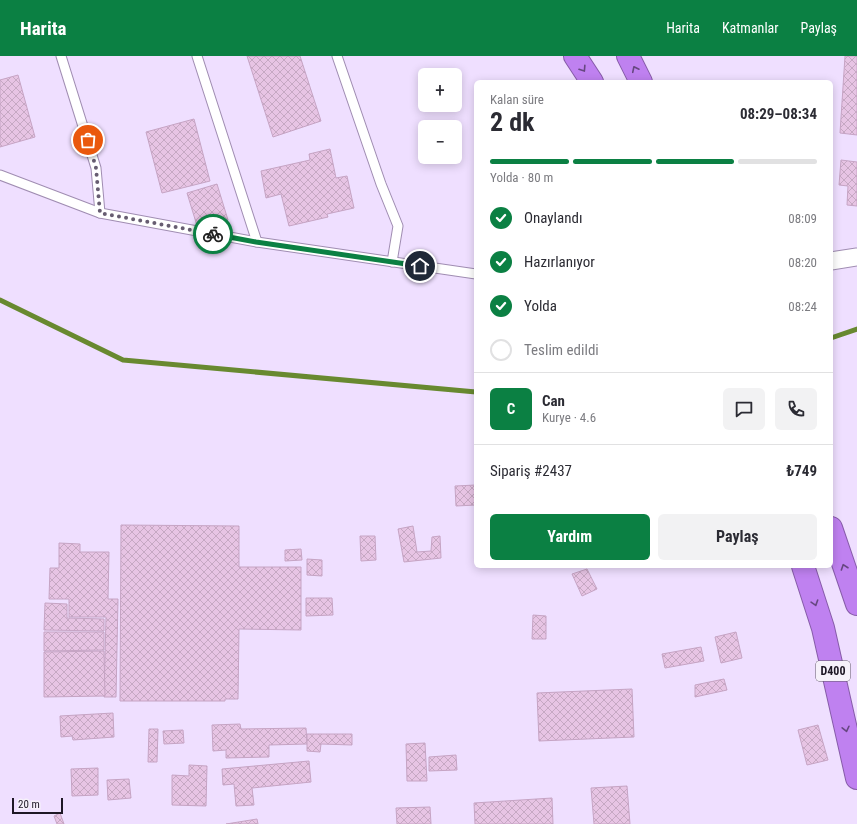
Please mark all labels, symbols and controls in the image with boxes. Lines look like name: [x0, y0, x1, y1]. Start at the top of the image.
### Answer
text: Harita: [20, 17, 66, 40]
text: Harita: [666, 20, 700, 36]
text: Katmanlar: [722, 20, 779, 36]
text: Paylaş: [801, 20, 837, 36]
one-way arrow: [578, 65, 586, 72]
one-way arrow: [632, 66, 640, 73]
map controls: [418, 68, 462, 164]
button: +: [418, 68, 462, 112]
text: Kalan süre: [490, 92, 544, 107]
text: 08:29–08:34: [740, 105, 817, 123]
text: 2 dk: [490, 107, 534, 137]
button: −: [418, 120, 462, 164]
pin: [71, 123, 105, 157]
icon: bag: [77, 129, 99, 151]
text: Yolda · 80 m: [490, 170, 553, 185]
icon: check: [490, 207, 512, 229]
text: Onaylandı: [524, 209, 582, 227]
text: 08:09: [788, 211, 817, 226]
courier: [193, 214, 233, 254]
icon: bike: [202, 223, 224, 245]
pin: [403, 249, 437, 283]
icon: check: [490, 251, 512, 273]
text: Hazırlanıyor: [524, 253, 595, 271]
icon: home: [409, 255, 431, 277]
text: 08:20: [788, 255, 817, 270]
icon: check: [490, 295, 512, 317]
text: Yolda: [524, 297, 557, 315]
text: 08:24: [788, 299, 817, 314]
text: Teslim edildi: [524, 341, 599, 359]
button: chat: [723, 388, 765, 430]
button: phone: [775, 388, 817, 430]
text: Can: [542, 392, 565, 410]
text: C: [507, 400, 515, 418]
text: Kurye · 4.6: [542, 410, 596, 425]
text: Sipariş #2437: [490, 462, 572, 480]
text: ₺749: [786, 462, 817, 480]
button: Yardım: [490, 514, 650, 560]
button: Paylaş: [658, 514, 817, 560]
one-way arrow: [841, 564, 849, 571]
one-way arrow: [810, 599, 819, 606]
road number: D400: [816, 661, 850, 681]
one-way arrow: [842, 726, 850, 732]
scale bar: [12, 796, 63, 815]
text: 20 m: [18, 798, 40, 811]

